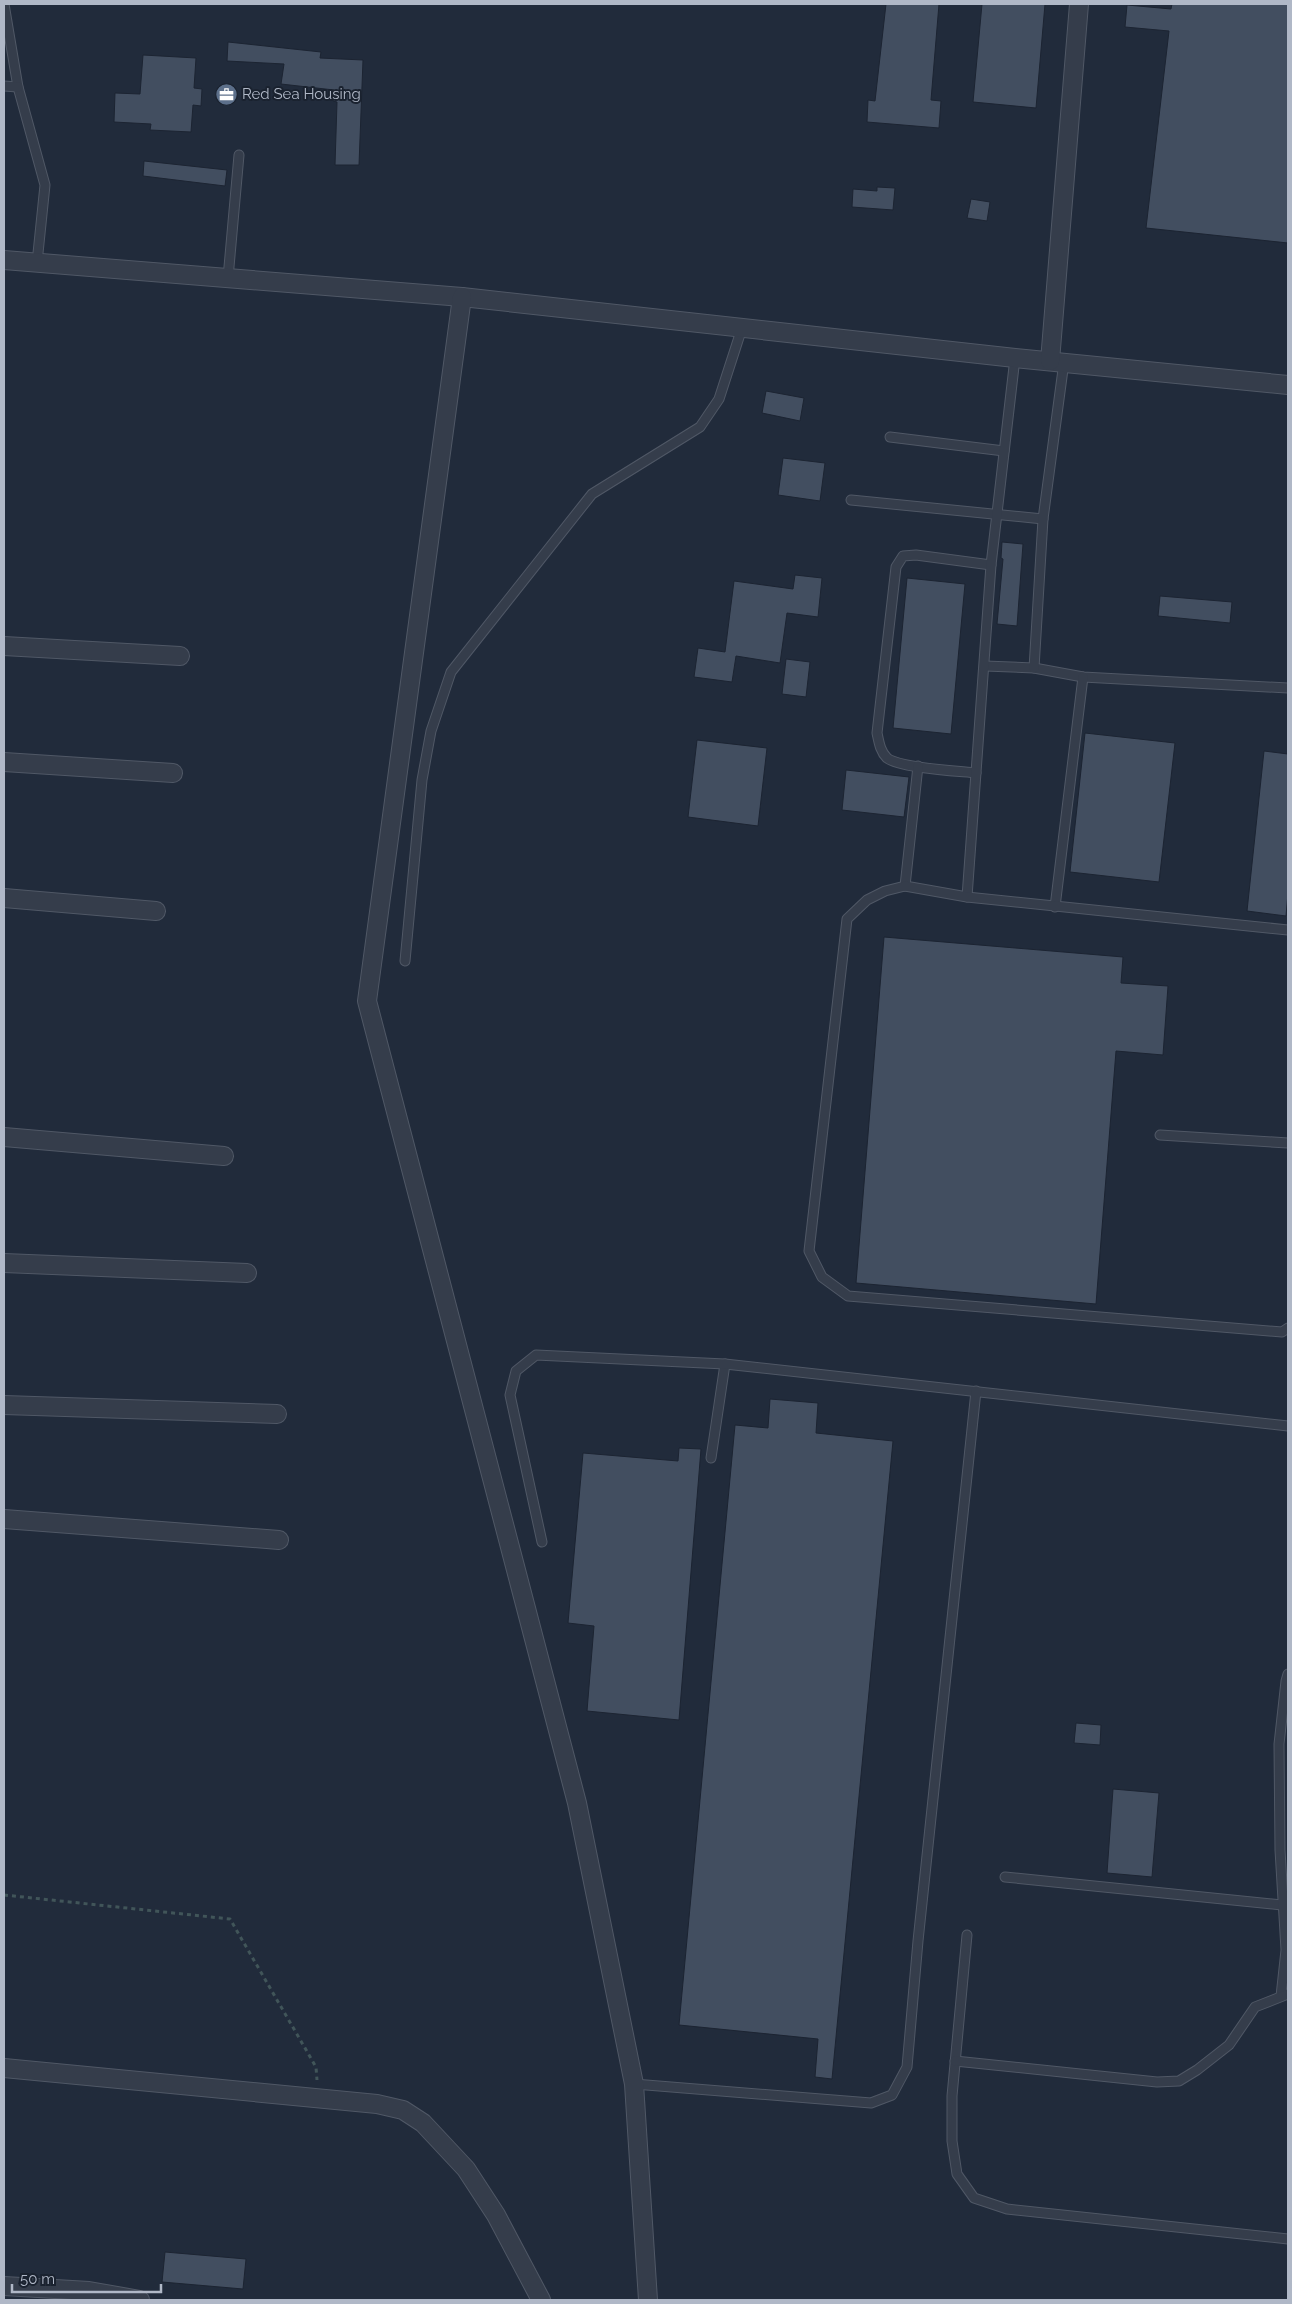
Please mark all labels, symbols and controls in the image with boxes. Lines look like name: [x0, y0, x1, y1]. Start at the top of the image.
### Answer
office icon: Red Sea Housing: [214, 82, 238, 106]
place label: Red Sea Housing: [242, 85, 361, 103]
scale bar: [12, 2262, 161, 2294]
text: 50 m: [20, 2270, 55, 2288]

